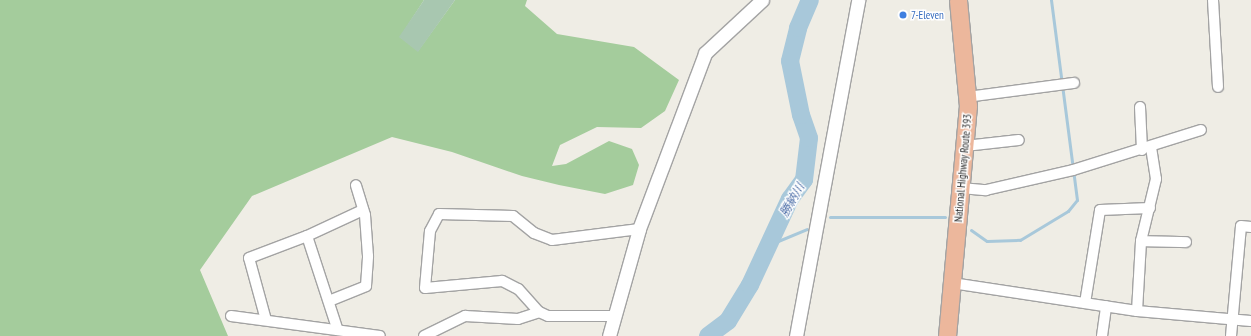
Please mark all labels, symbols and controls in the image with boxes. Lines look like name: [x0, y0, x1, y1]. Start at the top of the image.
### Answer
place label: 7-Eleven: [911, 8, 944, 22]
marker: 7-Eleven: [898, 10, 908, 20]
street label: National Highway Route 393: [952, 113, 974, 223]
water label: 勝納川: [777, 181, 807, 219]

